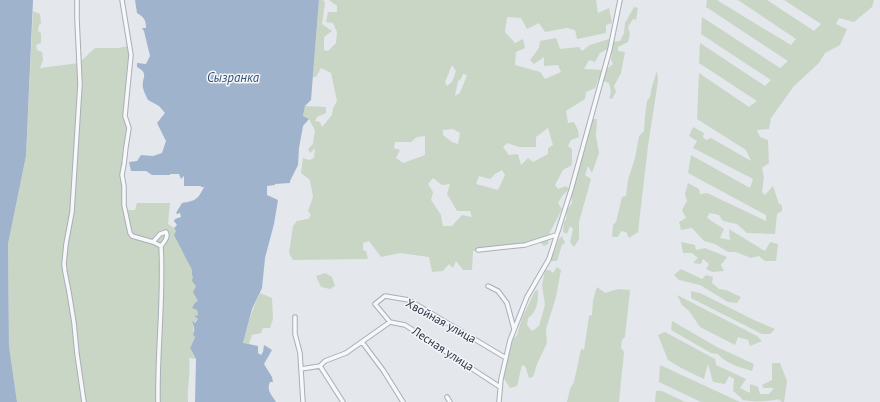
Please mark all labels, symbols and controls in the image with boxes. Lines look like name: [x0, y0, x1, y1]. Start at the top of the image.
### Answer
water label: Сызранка: [207, 69, 260, 86]
street label: Хвойная улица: [403, 295, 479, 346]
street label: Лесная улица: [409, 322, 477, 374]

